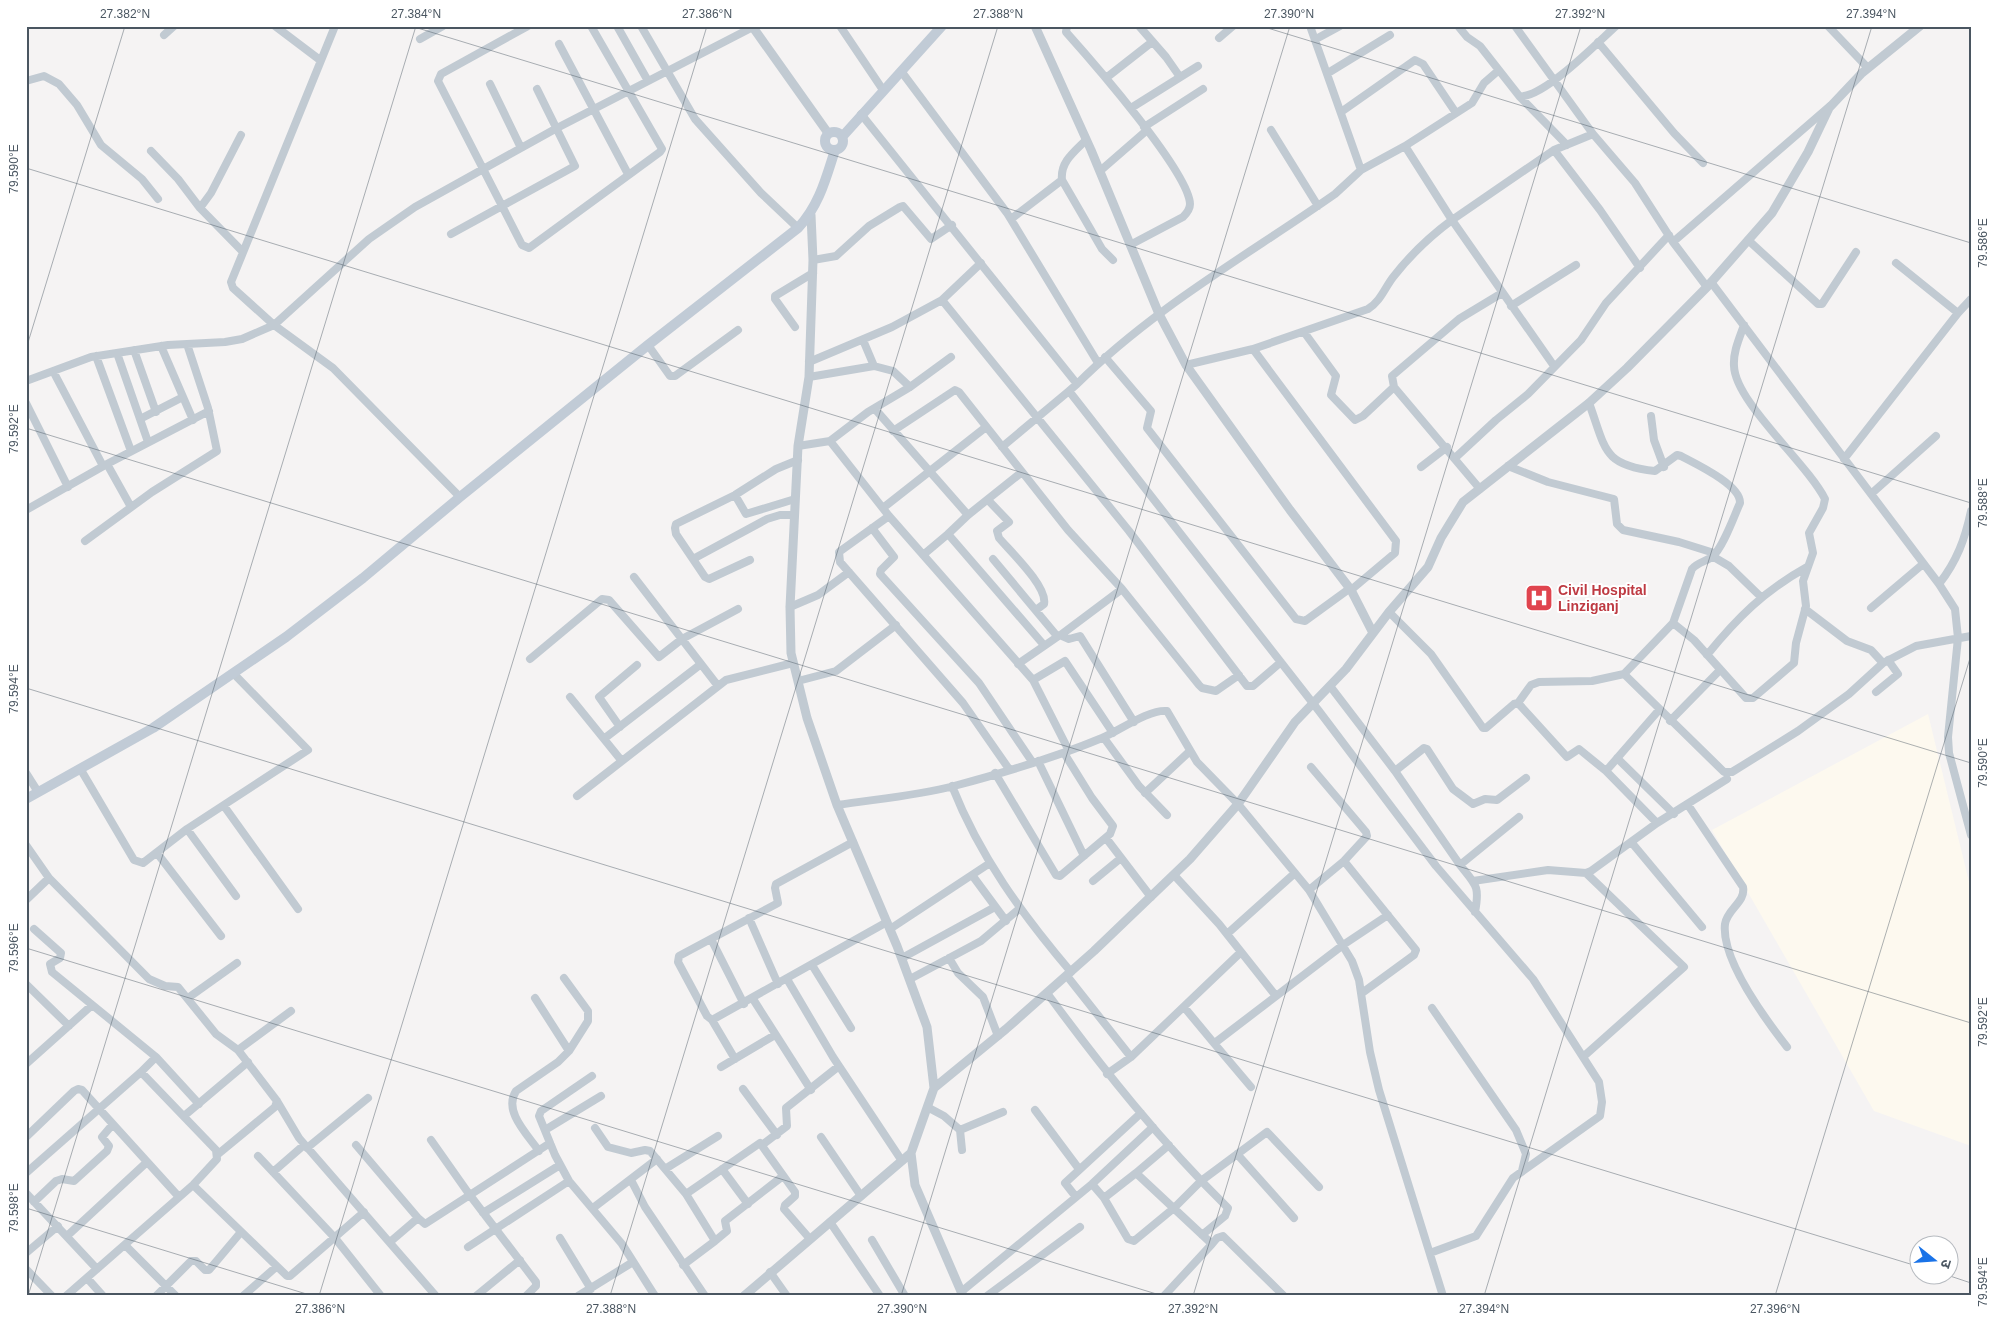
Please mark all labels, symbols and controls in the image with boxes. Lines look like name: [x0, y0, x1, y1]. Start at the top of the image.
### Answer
text: 27.382°N: [100, 7, 150, 21]
text: 27.384°N: [391, 7, 441, 21]
text: 27.386°N: [682, 7, 732, 21]
text: 27.388°N: [973, 7, 1023, 21]
text: 27.390°N: [1264, 7, 1314, 21]
text: 27.392°N: [1555, 7, 1605, 21]
text: 27.394°N: [1846, 7, 1896, 21]
text: 79.590°E: [7, 144, 21, 194]
text: 79.586°E: [1976, 218, 1990, 268]
text: 79.592°E: [7, 404, 21, 454]
text: 79.588°E: [1976, 478, 1990, 528]
place label: Civil Hospital Linziganj: [1558, 582, 1647, 614]
hospital icon: Civil Hospital Linziganj: [1524, 583, 1554, 613]
text: 79.594°E: [7, 664, 21, 714]
text: 79.590°E: [1976, 738, 1990, 788]
text: 79.596°E: [7, 923, 21, 973]
text: 79.592°E: [1976, 997, 1990, 1047]
text: 79.598°E: [7, 1183, 21, 1233]
north arrow: [1910, 1234, 1960, 1284]
text: 79.594°E: [1976, 1257, 1990, 1307]
text: उ: [1937, 1258, 1955, 1271]
text: 27.386°N: [295, 1302, 345, 1316]
text: 27.388°N: [586, 1302, 636, 1316]
text: 27.390°N: [877, 1302, 927, 1316]
text: 27.392°N: [1168, 1302, 1218, 1316]
text: 27.394°N: [1459, 1302, 1509, 1316]
text: 27.396°N: [1750, 1302, 1800, 1316]

